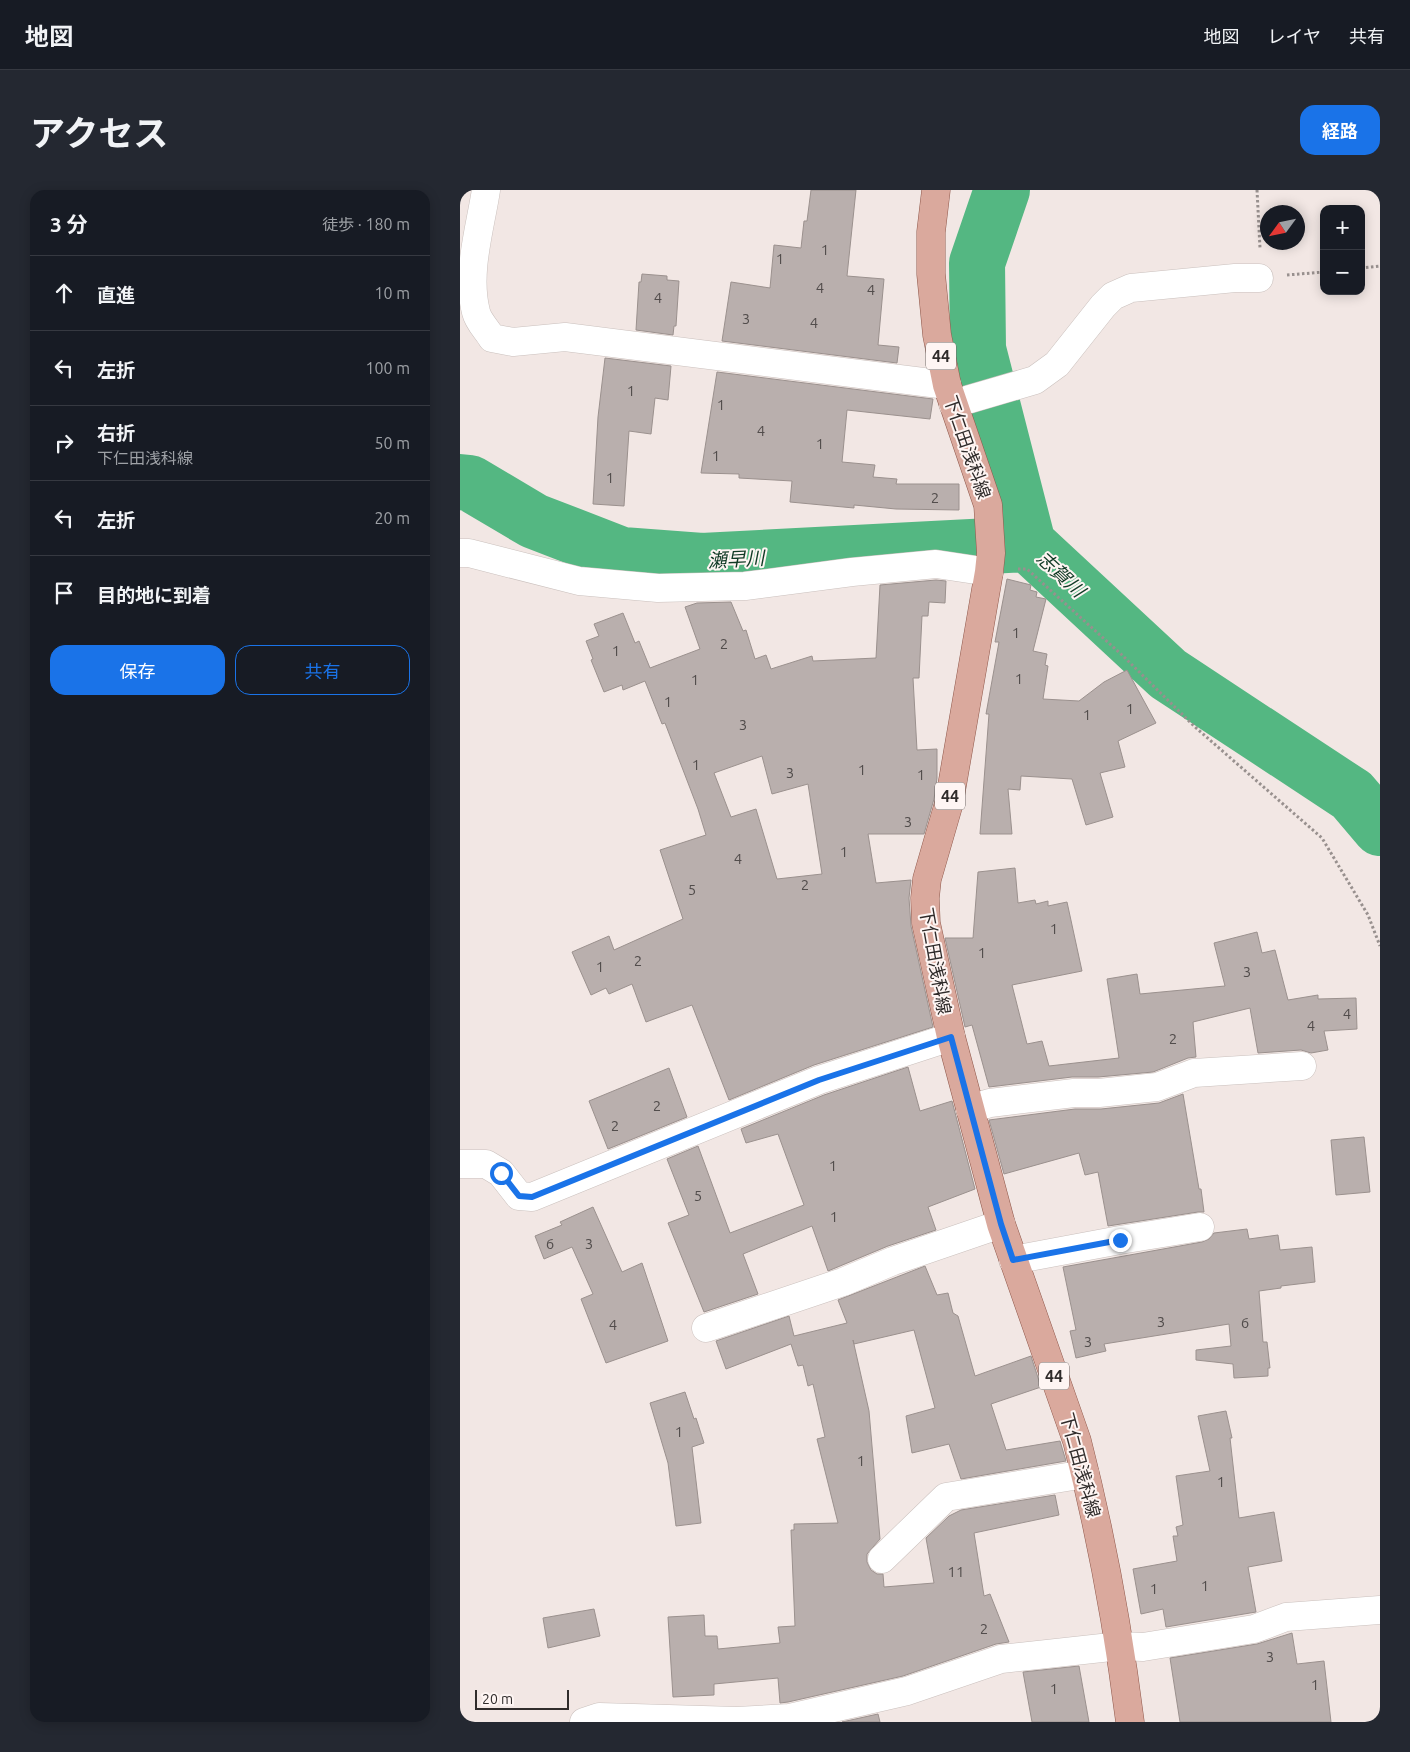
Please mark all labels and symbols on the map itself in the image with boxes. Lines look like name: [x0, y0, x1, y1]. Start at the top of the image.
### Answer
north arrow: [1260, 205, 1305, 250]
house number: 1: [821, 241, 829, 258]
house number: 1: [776, 250, 784, 267]
house number: 4: [816, 279, 824, 296]
house number: 4: [867, 281, 875, 298]
house number: 4: [654, 289, 662, 306]
house number: 3: [742, 310, 750, 327]
house number: 4: [810, 314, 818, 331]
road number: 44: [926, 343, 956, 370]
house number: 1: [627, 382, 635, 399]
street label: 下仁田浅科線: [941, 393, 995, 501]
house number: 1: [717, 396, 725, 413]
house number: 4: [757, 422, 765, 439]
house number: 1: [816, 435, 824, 452]
house number: 1: [712, 447, 720, 464]
house number: 1: [606, 469, 614, 486]
house number: 2: [931, 489, 939, 506]
water label: 瀬早川: [707, 546, 767, 571]
water label: 志賀川: [1033, 547, 1091, 603]
house number: 1: [1012, 624, 1020, 641]
house number: 2: [720, 635, 728, 652]
house number: 1: [612, 642, 620, 659]
house number: 1: [1015, 670, 1023, 687]
house number: 1: [691, 671, 699, 688]
house number: 1: [664, 693, 672, 710]
house number: 1: [1126, 700, 1134, 717]
house number: 1: [1083, 706, 1091, 723]
house number: 3: [739, 716, 747, 733]
house number: 1: [692, 756, 700, 773]
house number: 1: [858, 761, 866, 778]
house number: 3: [786, 764, 794, 781]
house number: 1: [917, 766, 925, 783]
road number: 44: [935, 782, 965, 810]
house number: 3: [904, 813, 912, 830]
house number: 1: [840, 843, 848, 860]
house number: 4: [734, 850, 742, 867]
house number: 2: [801, 876, 809, 893]
house number: 5: [688, 881, 696, 898]
street label: 下仁田浅科線: [917, 906, 955, 1016]
house number: 1: [1050, 920, 1058, 937]
house number: 1: [978, 944, 986, 961]
house number: 2: [634, 952, 642, 969]
house number: 1: [596, 958, 604, 975]
house number: 3: [1243, 963, 1251, 980]
house number: 4: [1343, 1005, 1351, 1022]
house number: 4: [1307, 1017, 1315, 1034]
house number: 2: [1169, 1030, 1177, 1047]
house number: 2: [653, 1097, 661, 1114]
house number: 2: [611, 1117, 619, 1134]
house number: 1: [829, 1157, 837, 1174]
route start: [490, 1162, 513, 1185]
house number: 5: [694, 1187, 702, 1204]
house number: 1: [830, 1208, 838, 1225]
route end: [1109, 1229, 1132, 1252]
house number: 6: [546, 1235, 554, 1252]
house number: 3: [585, 1235, 593, 1252]
house number: 3: [1157, 1313, 1165, 1330]
house number: 6: [1241, 1314, 1249, 1331]
house number: 4: [609, 1316, 617, 1333]
house number: 3: [1084, 1333, 1092, 1350]
road number: 44: [1039, 1362, 1069, 1390]
street label: 下仁田浅科線: [1057, 1410, 1105, 1520]
house number: 1: [675, 1423, 683, 1440]
house number: 1: [857, 1452, 865, 1469]
house number: 1: [1217, 1473, 1225, 1490]
house number: 11: [948, 1563, 964, 1580]
house number: 1: [1201, 1577, 1209, 1594]
house number: 1: [1150, 1580, 1158, 1597]
house number: 2: [980, 1620, 988, 1637]
house number: 3: [1266, 1648, 1274, 1665]
house number: 1: [1311, 1676, 1319, 1693]
house number: 1: [1050, 1680, 1058, 1697]
scale bar: [475, 1687, 569, 1710]

